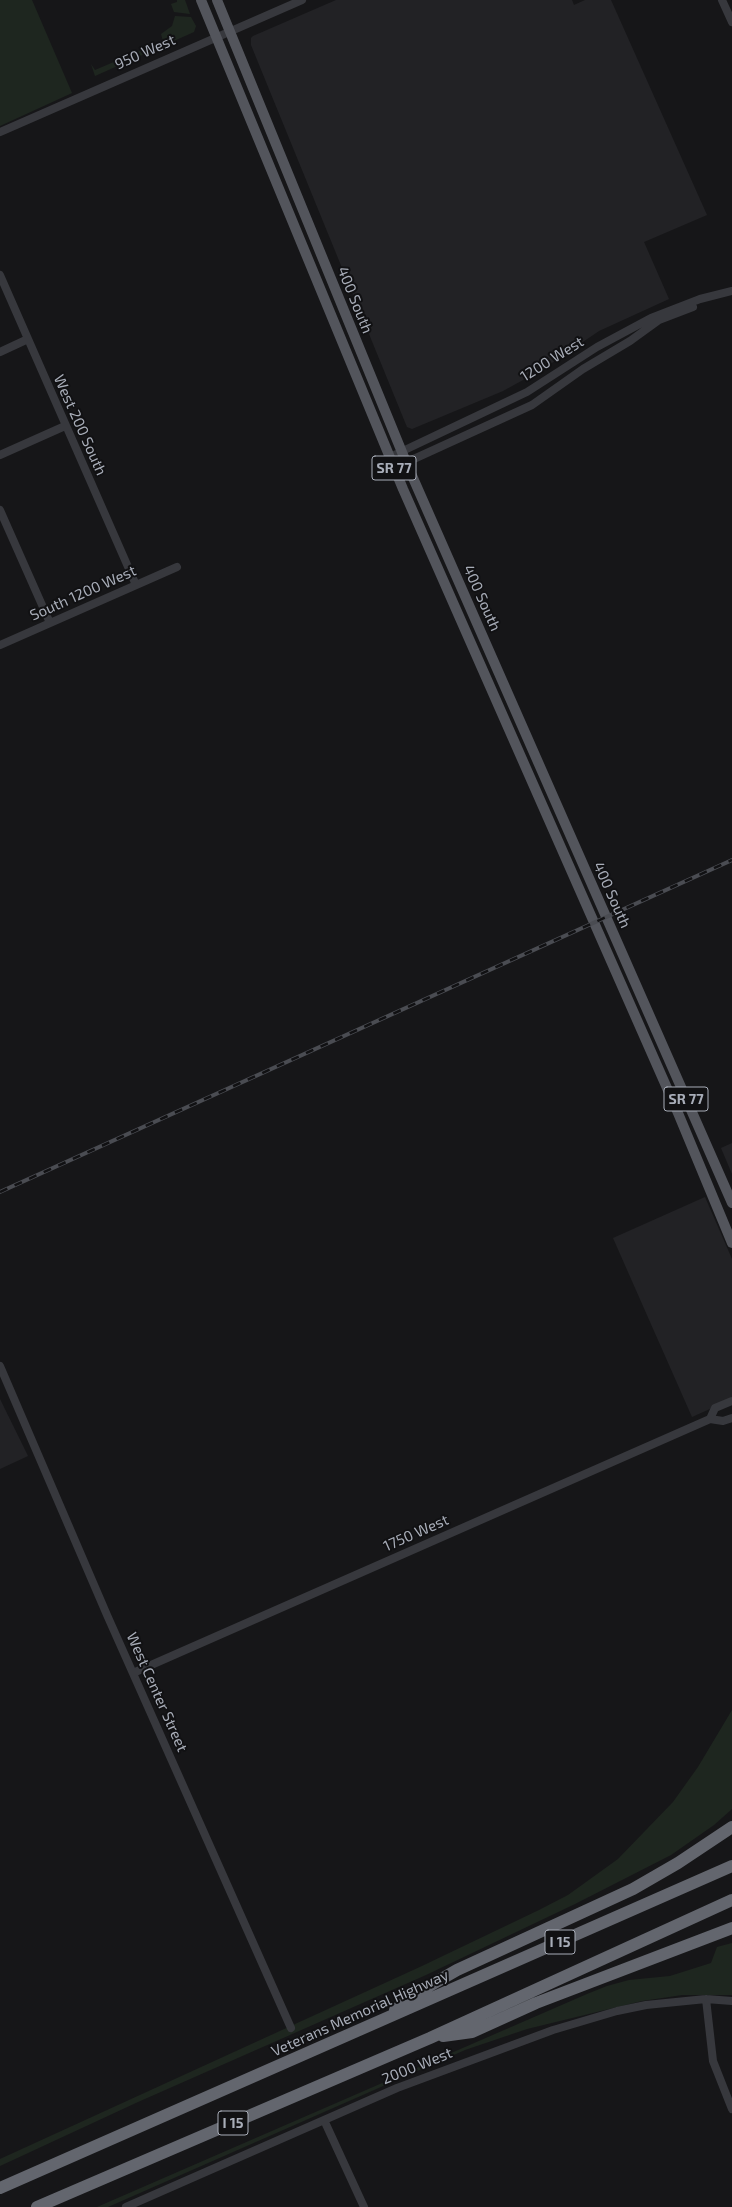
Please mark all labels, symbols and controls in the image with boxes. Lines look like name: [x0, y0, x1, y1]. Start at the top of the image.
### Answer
street label: 950 West: [112, 31, 178, 73]
street label: 400 South: [333, 264, 377, 336]
street label: 1200 West: [517, 333, 587, 385]
street label: West 200 South: [50, 372, 110, 478]
road number: SR 77: [372, 456, 416, 480]
street label: South 1200 West: [27, 562, 139, 624]
street label: 400 South: [459, 562, 505, 634]
street label: 400 South: [589, 859, 635, 931]
road number: SR 77: [664, 1087, 708, 1111]
street label: 1750 West: [381, 1511, 451, 1555]
street label: West Center Street: [123, 1629, 191, 1755]
road number: I 15: [545, 1930, 575, 1954]
street label: Veterans Memorial Highway: [269, 1966, 451, 2060]
street label: 2000 West: [379, 2044, 455, 2088]
road number: I 15: [218, 2111, 248, 2135]

